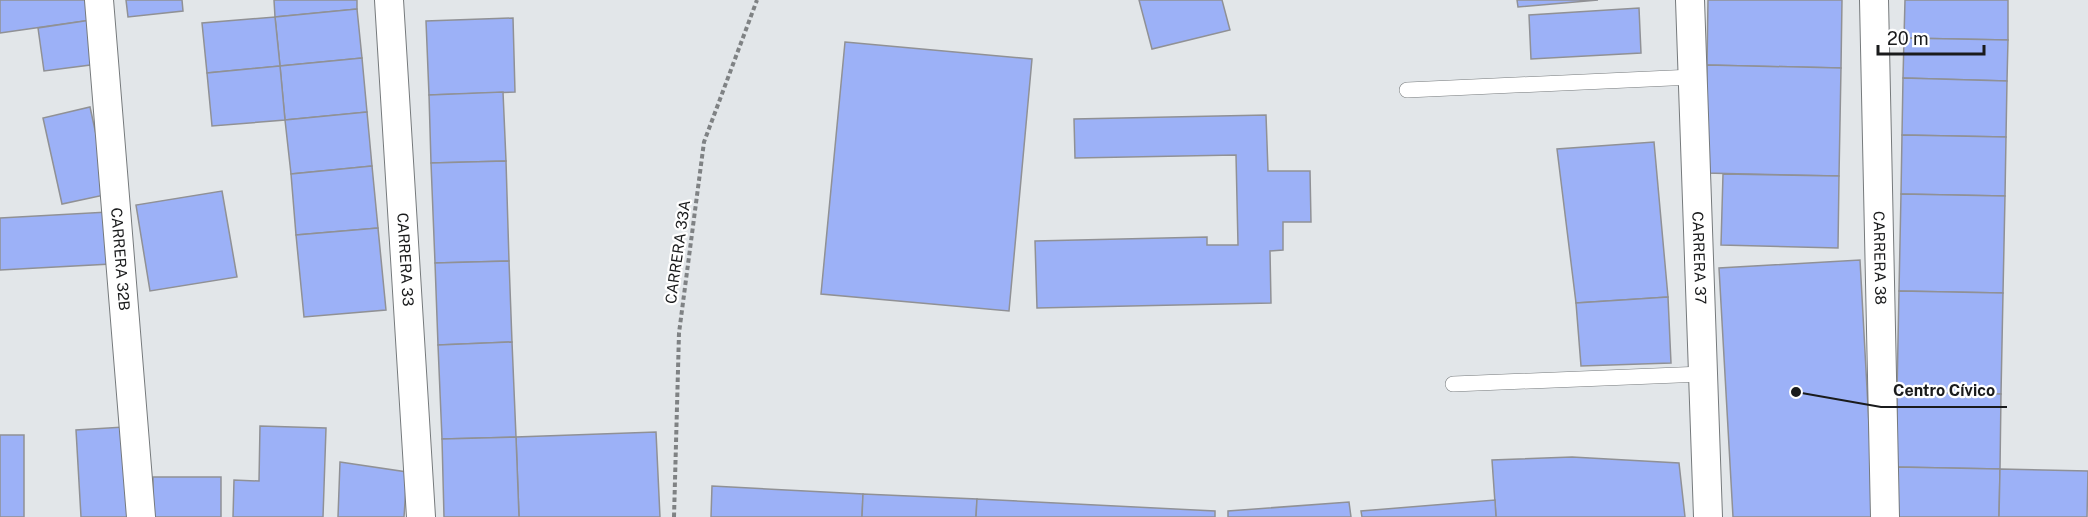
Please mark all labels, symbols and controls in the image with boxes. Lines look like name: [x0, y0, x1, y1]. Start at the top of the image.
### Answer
scale bar: [1878, 18, 1984, 56]
text: 20 m: [1887, 28, 1929, 49]
street label: CARRERA 33A: [662, 199, 693, 305]
street label: CARRERA 32B: [108, 207, 133, 311]
street label: CARRERA 37: [1689, 211, 1710, 305]
street label: CARRERA 38: [1870, 211, 1889, 305]
street label: CARRERA 33: [394, 212, 417, 307]
callout: Centro Cívico: [1881, 373, 2007, 407]
text: Centro Cívico: [1893, 381, 1995, 400]

